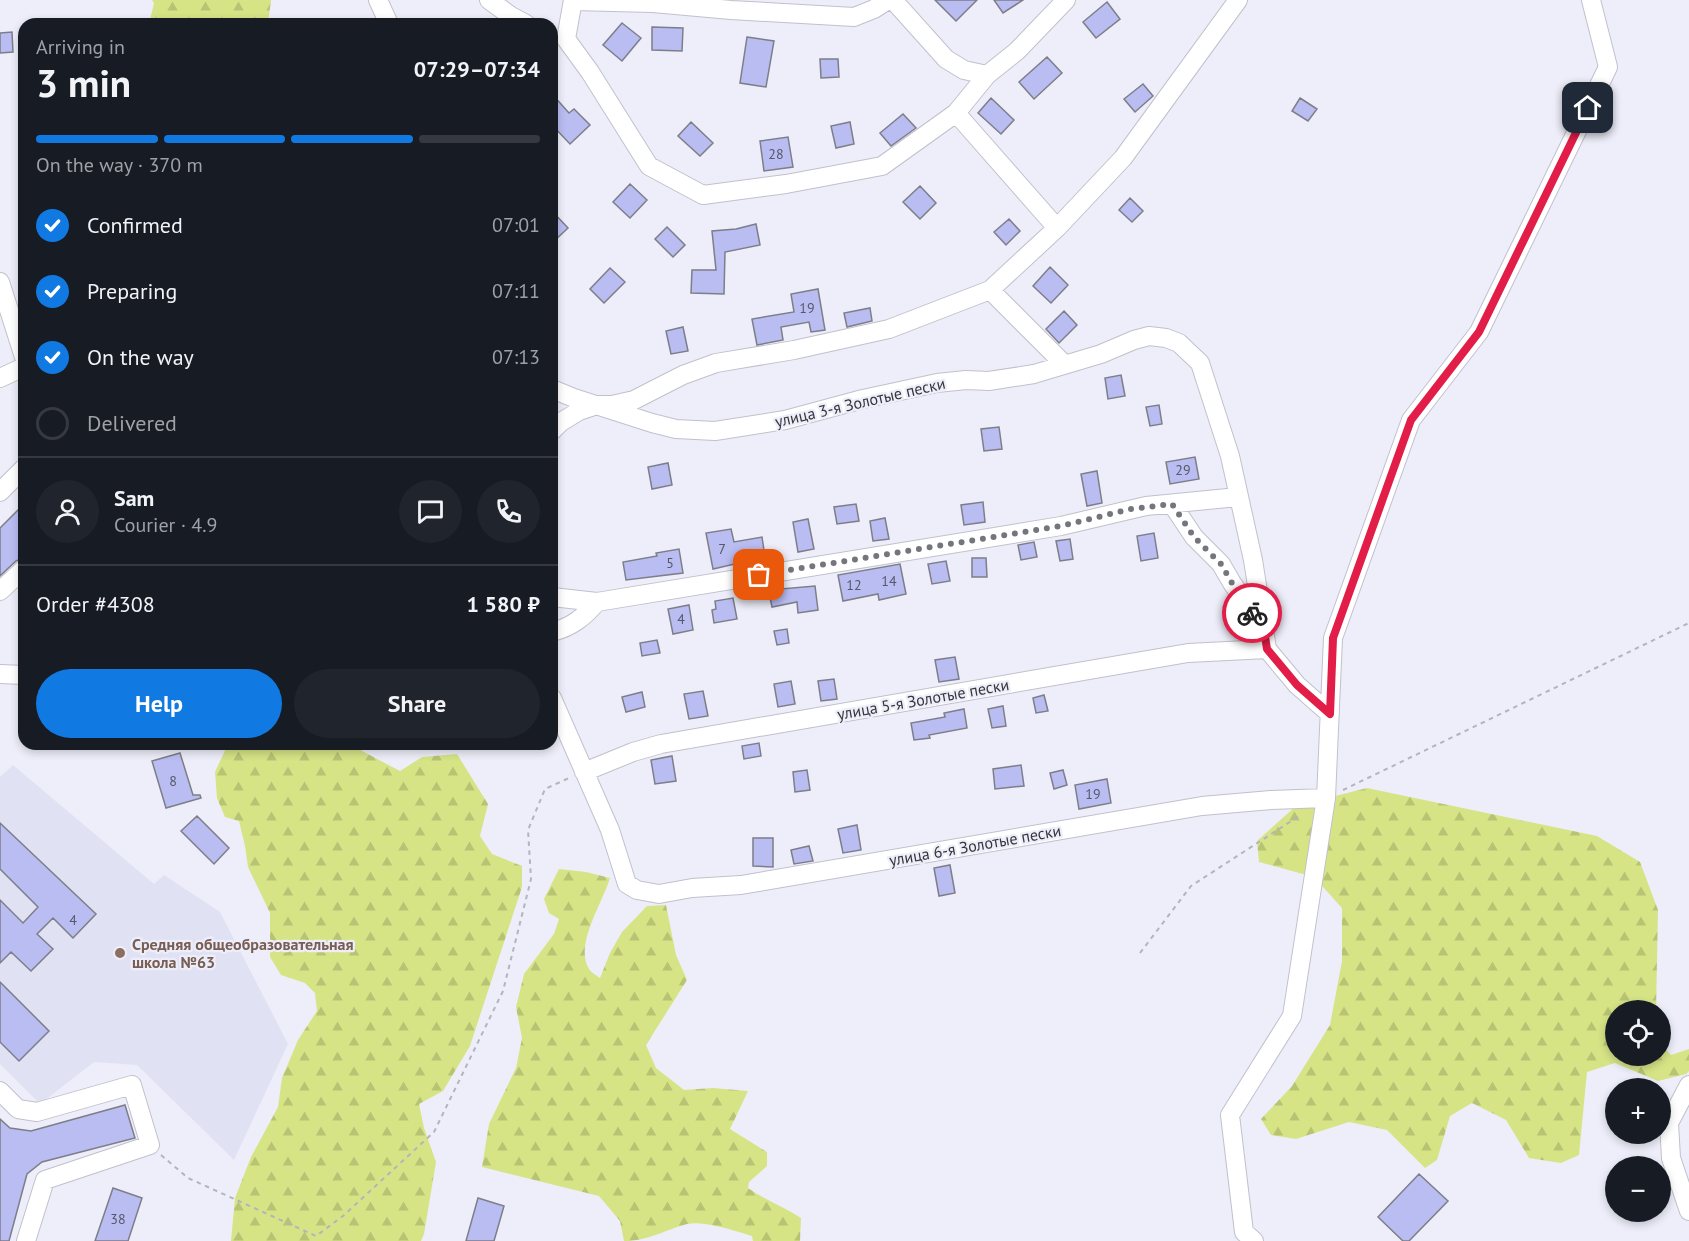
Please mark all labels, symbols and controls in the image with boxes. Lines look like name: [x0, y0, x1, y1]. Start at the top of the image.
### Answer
text: Arriving in: [36, 34, 125, 60]
text: 07:29–07:34: [414, 55, 540, 83]
text: 3 min: [36, 57, 131, 108]
pin: [1562, 82, 1613, 133]
icon: home: [1571, 91, 1604, 124]
house number: 28: [768, 145, 784, 163]
text: On the way · 370 m: [36, 152, 203, 178]
icon: check: [36, 209, 69, 242]
text: Confirmed: [87, 211, 183, 239]
text: 07:01: [492, 212, 540, 238]
icon: check: [36, 275, 69, 308]
text: Preparing: [87, 277, 177, 305]
text: 07:11: [492, 278, 540, 304]
house number: 19: [799, 299, 815, 317]
icon: check: [36, 341, 69, 374]
text: On the way: [87, 343, 194, 371]
text: 07:13: [492, 344, 540, 370]
street label: улица 3-я Золотые пески: [773, 373, 947, 431]
text: Delivered: [87, 409, 177, 437]
house number: 29: [1175, 461, 1191, 479]
button: person: [36, 480, 99, 543]
button: chat: [399, 480, 462, 543]
button: phone: [477, 480, 540, 543]
text: Sam: [114, 484, 154, 512]
text: Courier · 4.9: [114, 512, 217, 538]
house number: 7: [718, 540, 726, 558]
pin: [733, 549, 784, 600]
house number: 5: [666, 554, 674, 572]
icon: bag: [742, 558, 775, 591]
house number: 14: [881, 572, 897, 590]
house number: 12: [846, 576, 862, 594]
courier: [1222, 583, 1282, 643]
text: Order #4308: [36, 590, 155, 618]
text: 1 580 ₽: [466, 590, 540, 618]
icon: bike: [1236, 597, 1269, 630]
house number: 4: [677, 610, 685, 628]
button: Help: [36, 669, 282, 738]
button: Share: [294, 669, 540, 738]
street label: улица 5-я Золотые пески: [835, 674, 1011, 724]
house number: 8: [169, 772, 177, 790]
house number: 19: [1085, 785, 1101, 803]
street label: улица 6-я Золотые пески: [887, 820, 1063, 870]
house number: 4: [69, 911, 77, 929]
place label: Средняя общеобразовательная школа №63: [132, 934, 354, 972]
marker: Средняя общеобразовательная школа №63: [113, 946, 127, 960]
map controls: [1605, 1000, 1671, 1222]
button: locate: [1605, 1000, 1671, 1066]
button: +: [1605, 1078, 1671, 1144]
button: −: [1605, 1156, 1671, 1222]
house number: 38: [110, 1210, 126, 1228]

